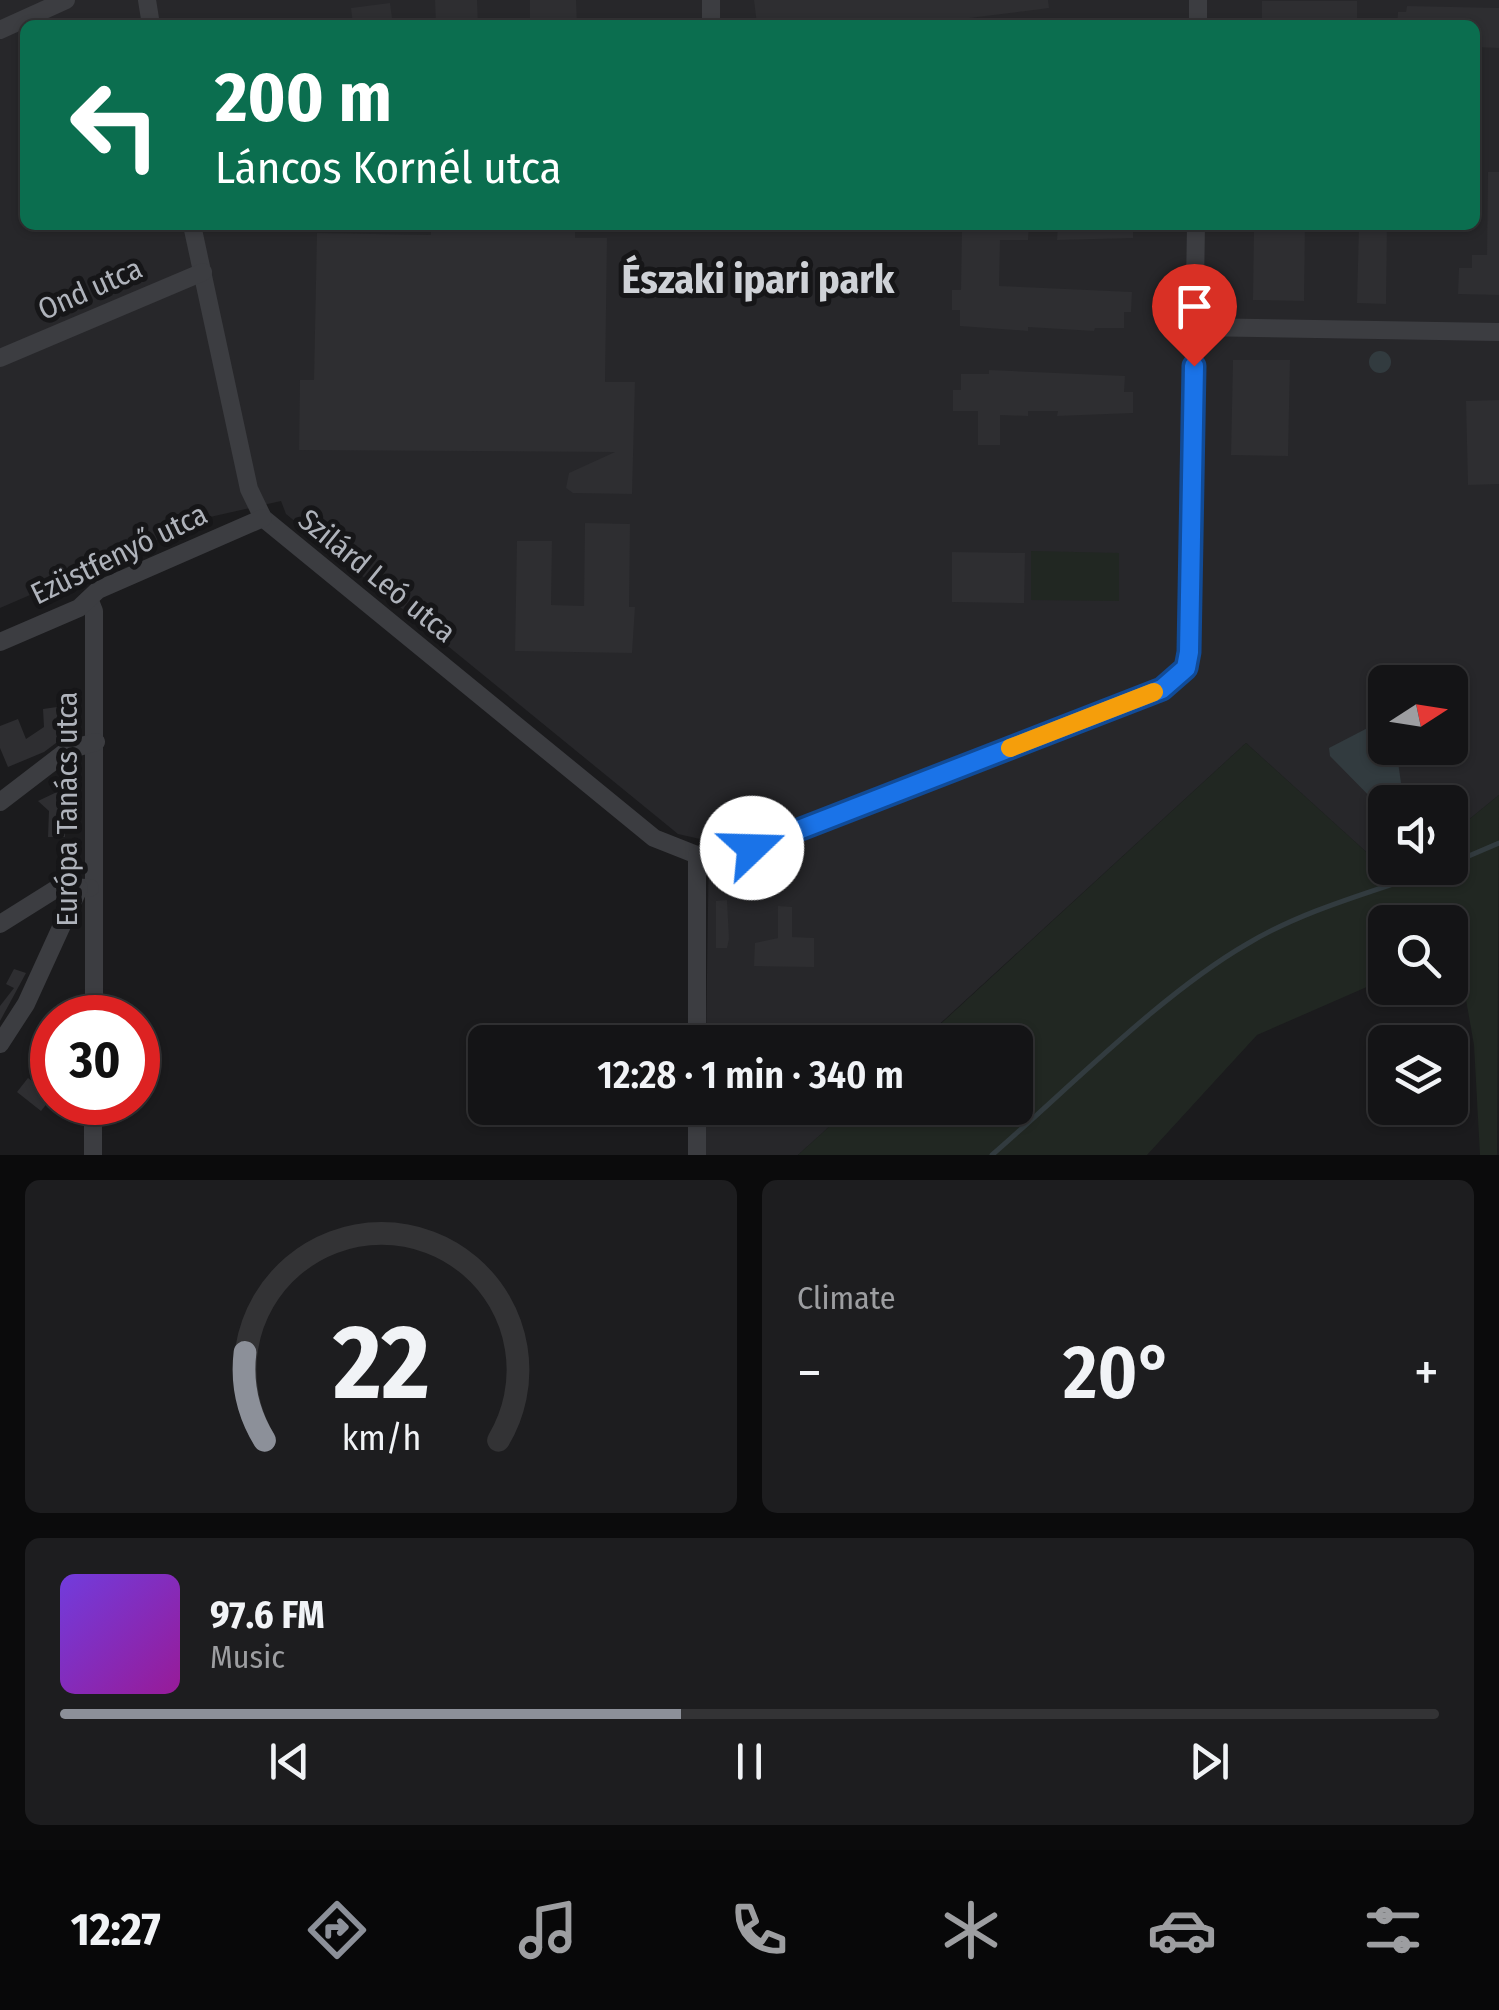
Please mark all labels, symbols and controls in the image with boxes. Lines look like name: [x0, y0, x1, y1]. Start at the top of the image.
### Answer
text: 200 m: [215, 56, 392, 140]
icon: left: [50, 60, 180, 190]
text: Láncos Kornél utca: [215, 141, 562, 195]
street label: Ond utca: [32, 250, 148, 328]
district label: Északi ipari park: [622, 254, 895, 304]
pin: [1152, 264, 1237, 367]
icon: arrive: [1167, 279, 1222, 334]
street label: Ezüstfenyő utca: [25, 496, 213, 612]
street label: Szilárd Leó utca: [291, 502, 463, 650]
north arrow: [1368, 665, 1468, 765]
map controls: [1368, 665, 1468, 1125]
street label: Európa Tanács utca: [49, 692, 85, 926]
button: sound: [1368, 785, 1468, 885]
position arrow: [700, 796, 804, 900]
button: search: [1368, 905, 1468, 1005]
speed limit sign: 30: [30, 995, 160, 1125]
button: layers: [1368, 1025, 1468, 1125]
text: 12:28 · 1 min · 340 m: [597, 1052, 904, 1098]
text: Climate: [797, 1279, 896, 1317]
text: 22: [332, 1301, 429, 1426]
text: 20°: [1063, 1328, 1173, 1418]
text: −: [797, 1340, 822, 1406]
text: +: [1414, 1340, 1439, 1406]
text: km/h: [341, 1417, 421, 1459]
text: 97.6 FM: [210, 1592, 325, 1638]
text: Music: [210, 1638, 285, 1676]
icon: previous: [262, 1734, 317, 1789]
icon: pause: [722, 1734, 777, 1789]
icon: next: [1182, 1734, 1237, 1789]
icon: directions: [302, 1895, 372, 1965]
icon: music: [513, 1895, 583, 1965]
icon: phone: [724, 1895, 794, 1965]
icon: climate: [936, 1895, 1006, 1965]
icon: car: [1147, 1895, 1217, 1965]
icon: filters: [1358, 1895, 1428, 1965]
text: 12:27: [71, 1903, 161, 1957]

